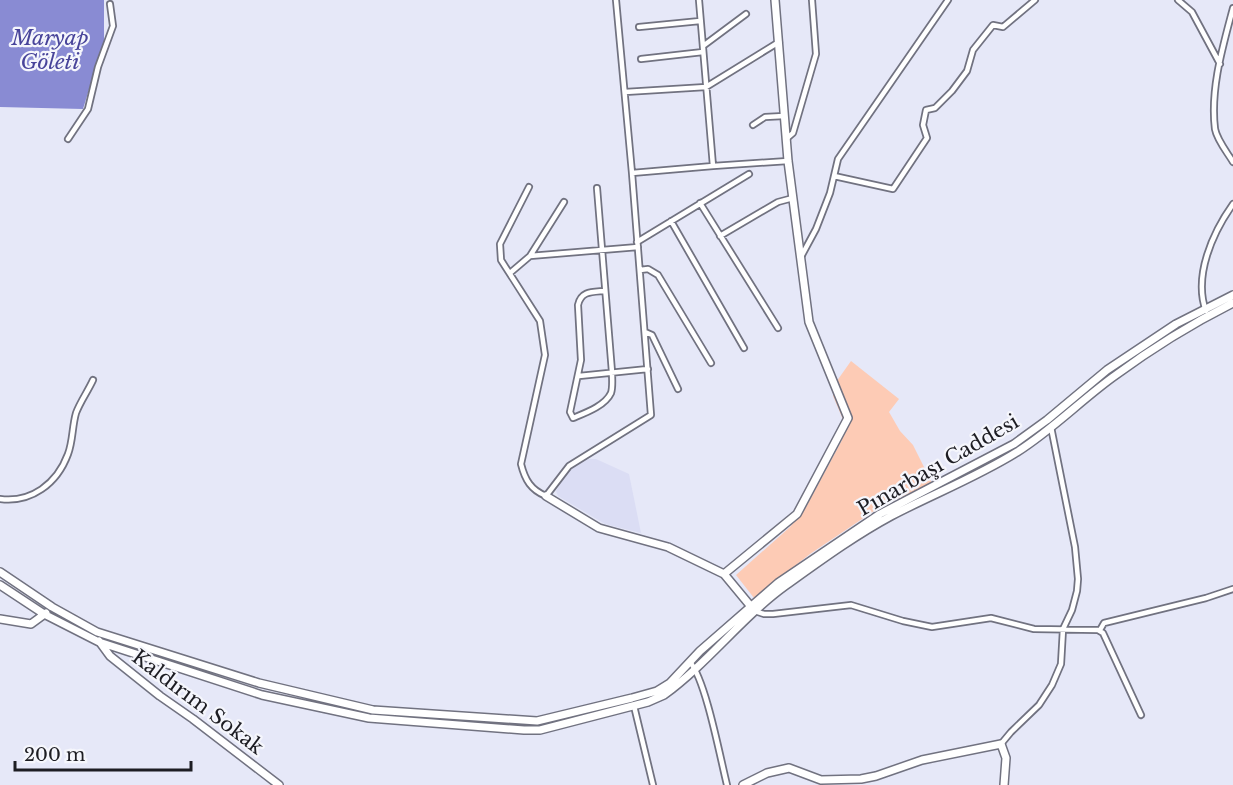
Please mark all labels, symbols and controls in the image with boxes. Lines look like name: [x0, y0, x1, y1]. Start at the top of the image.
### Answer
water label: Maryap Göleti: [11, 25, 89, 75]
street label: Pınarbaşı Caddesi: [853, 409, 1023, 521]
street label: Kaldırım Sokak: [127, 645, 269, 760]
scale bar: [15, 734, 190, 772]
text: 200 m: [24, 744, 85, 766]

